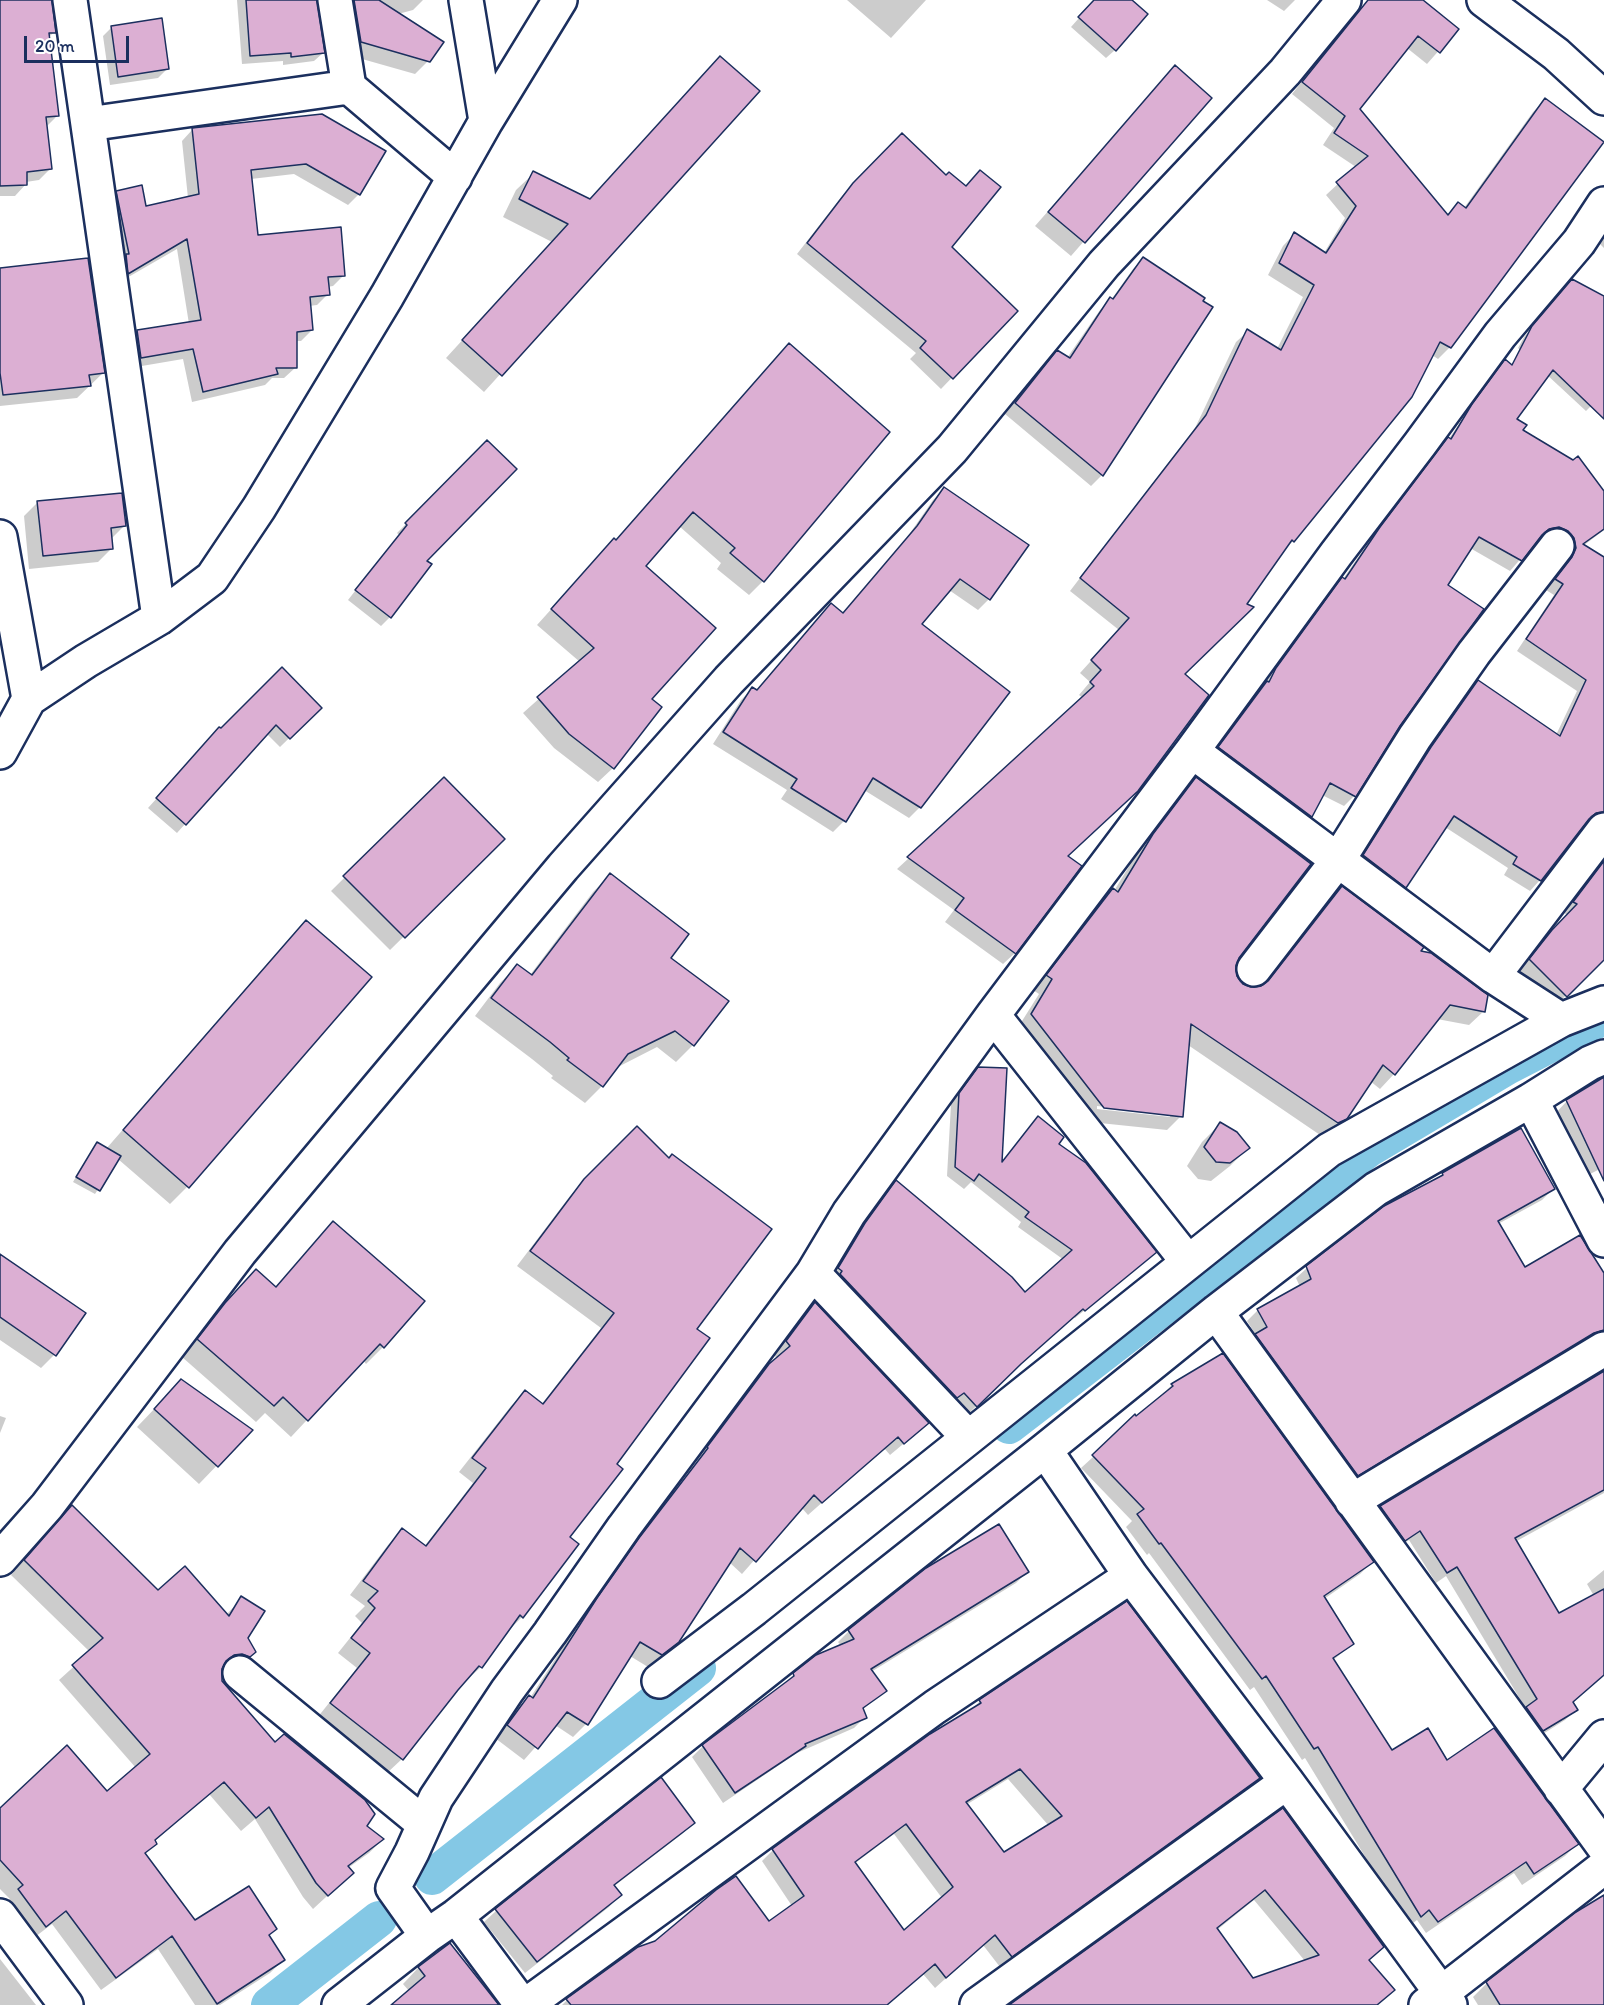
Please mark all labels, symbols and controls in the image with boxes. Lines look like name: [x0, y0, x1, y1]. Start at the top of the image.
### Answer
scale bar: [27, 24, 132, 62]
text: 20 m: [35, 35, 75, 57]

